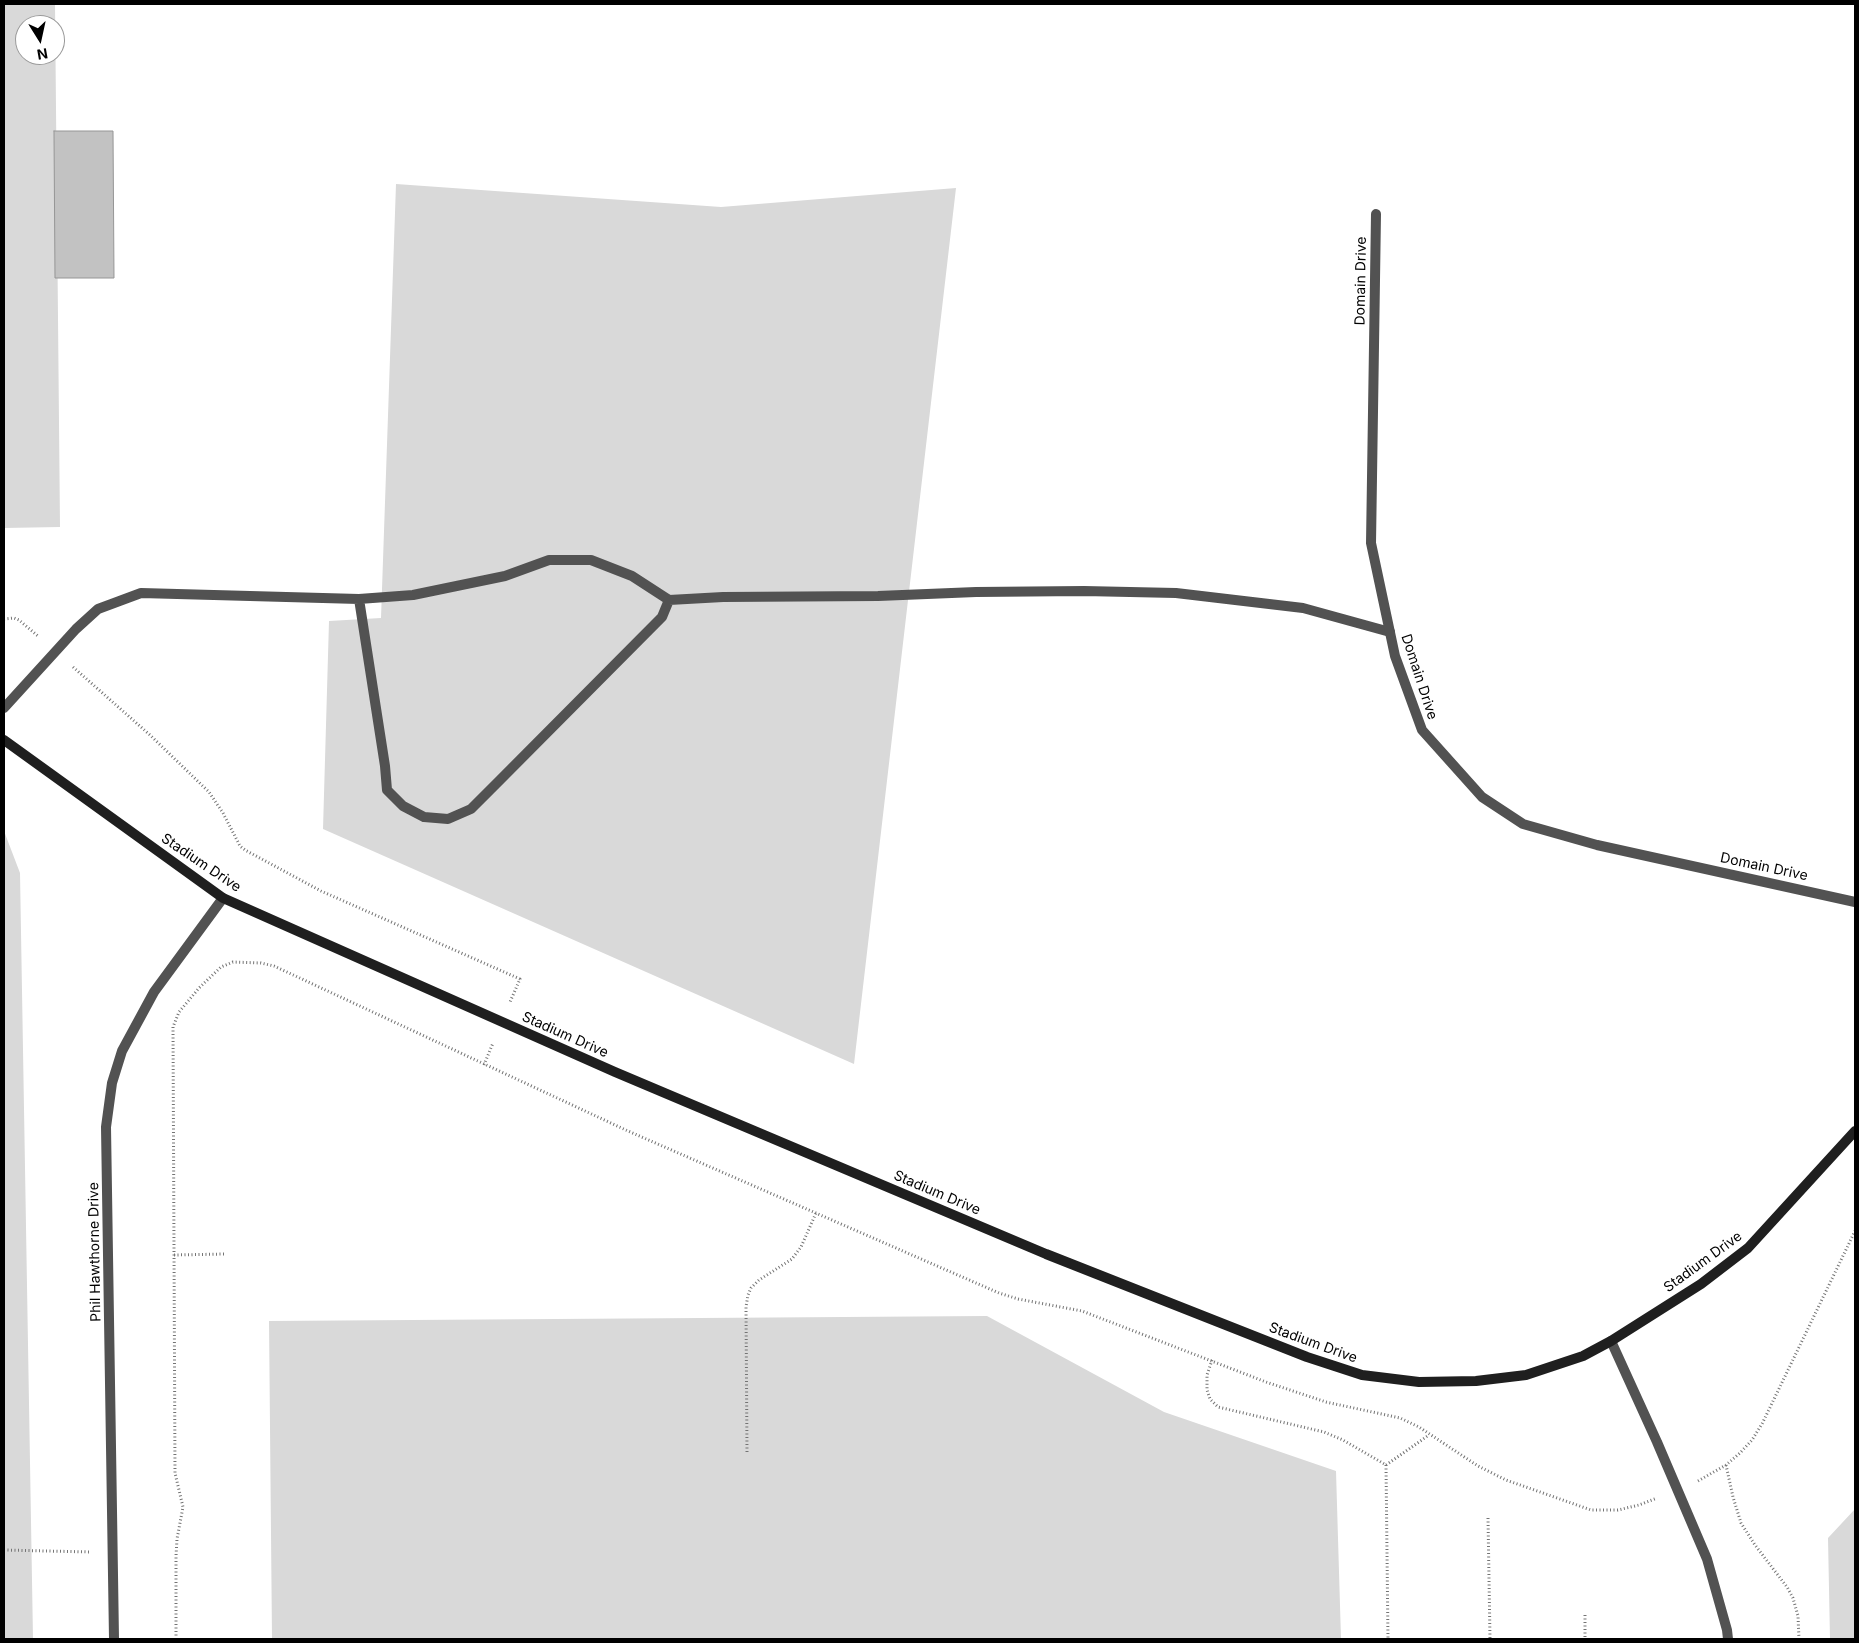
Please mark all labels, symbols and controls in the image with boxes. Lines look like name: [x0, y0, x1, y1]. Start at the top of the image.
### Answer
north arrow: [15, 15, 65, 65]
text: N: [36, 45, 49, 64]
street label: Domain Drive: [1352, 236, 1370, 326]
street label: Domain Drive: [1397, 632, 1441, 722]
street label: Stadium Drive: [158, 830, 244, 896]
street label: Domain Drive: [1719, 850, 1809, 884]
street label: Stadium Drive: [519, 1008, 611, 1062]
street label: Stadium Drive: [891, 1167, 983, 1219]
street label: Phil Hawthorne Drive: [85, 1182, 105, 1322]
street label: Stadium Drive: [1661, 1228, 1745, 1296]
street label: Stadium Drive: [1267, 1319, 1359, 1367]

